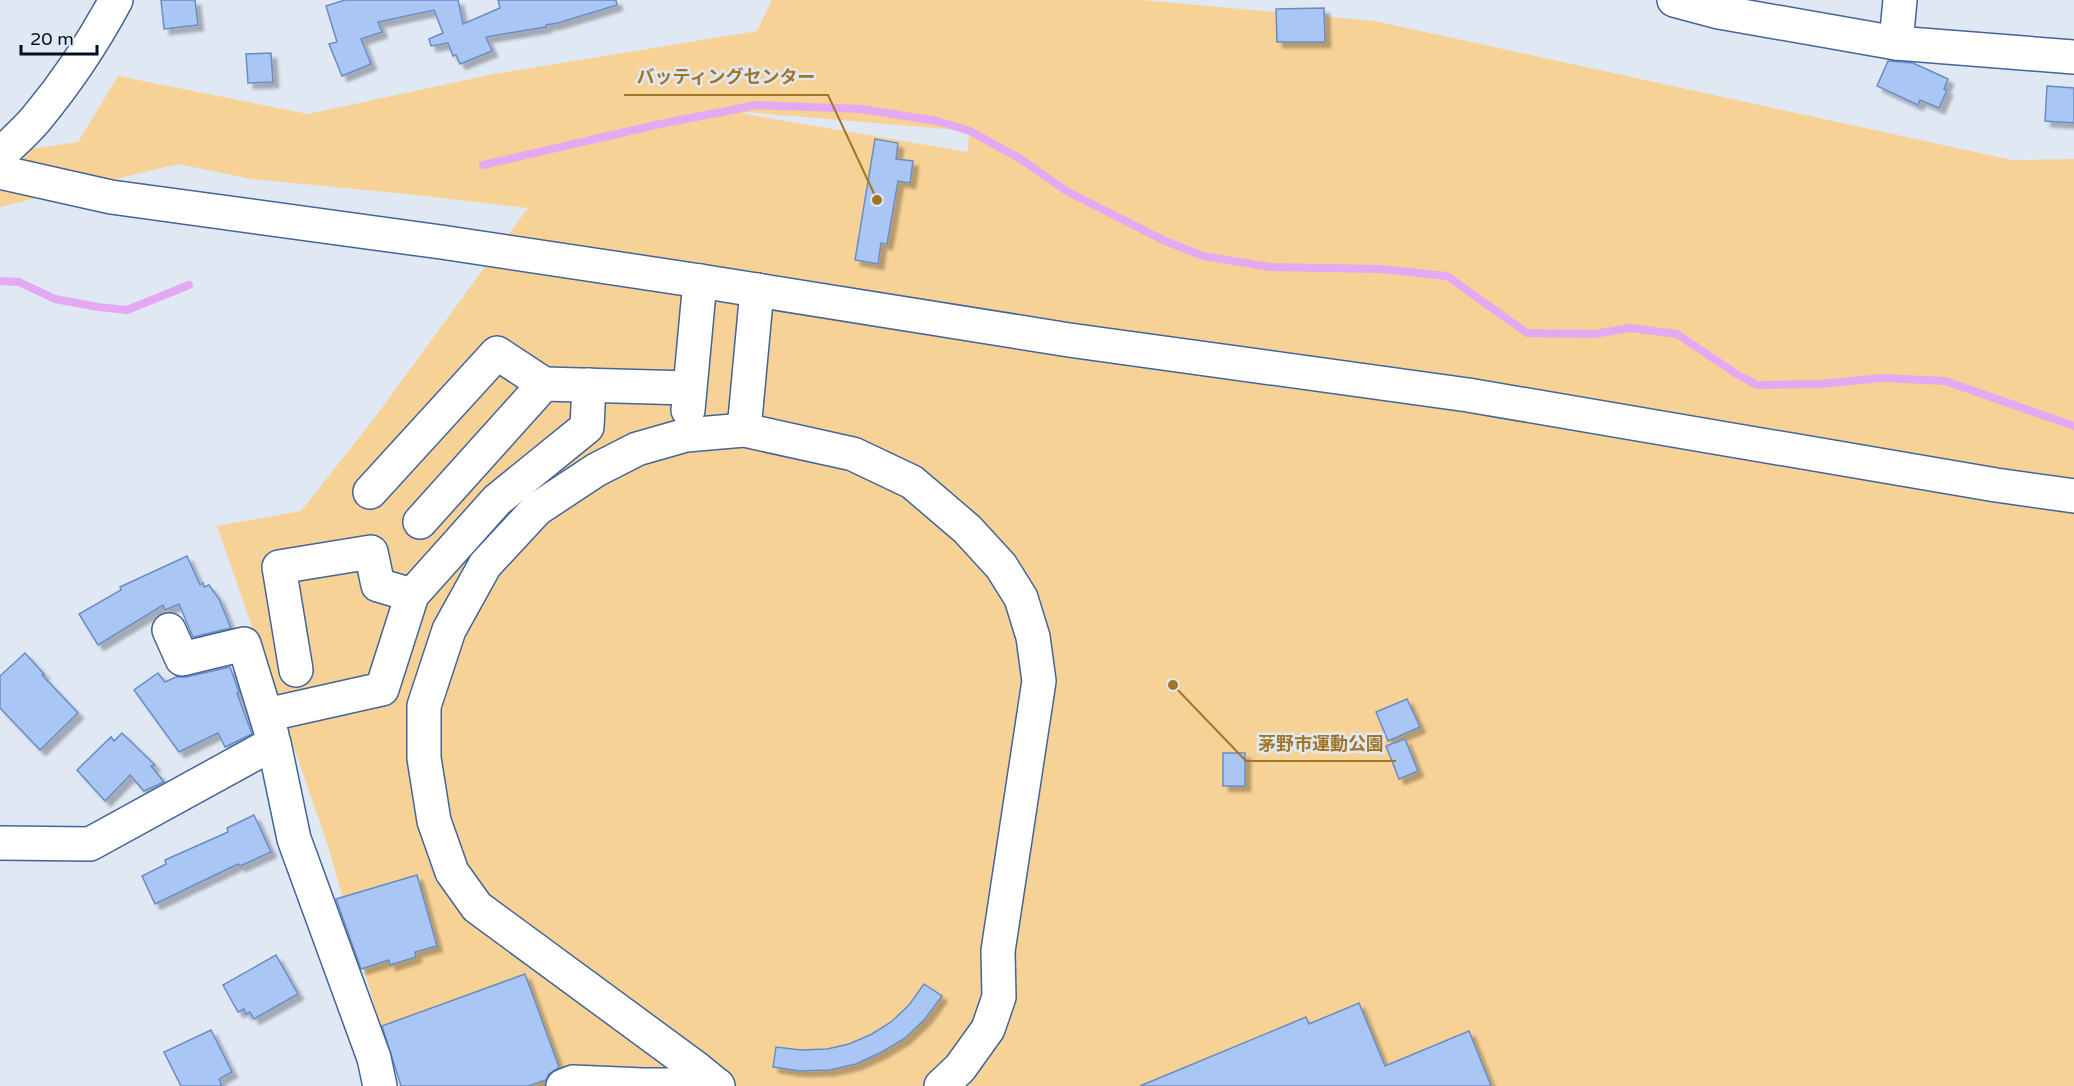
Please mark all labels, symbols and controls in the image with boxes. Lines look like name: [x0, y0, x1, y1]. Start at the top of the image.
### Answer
scale bar: [21, 18, 98, 56]
text: 20 m: [30, 28, 74, 50]
callout: バッティングセンター: [624, 59, 828, 95]
text: バッティングセンター: [637, 66, 815, 88]
callout: 茅野市運動公園: [1246, 725, 1396, 761]
text: 茅野市運動公園: [1258, 733, 1384, 755]

